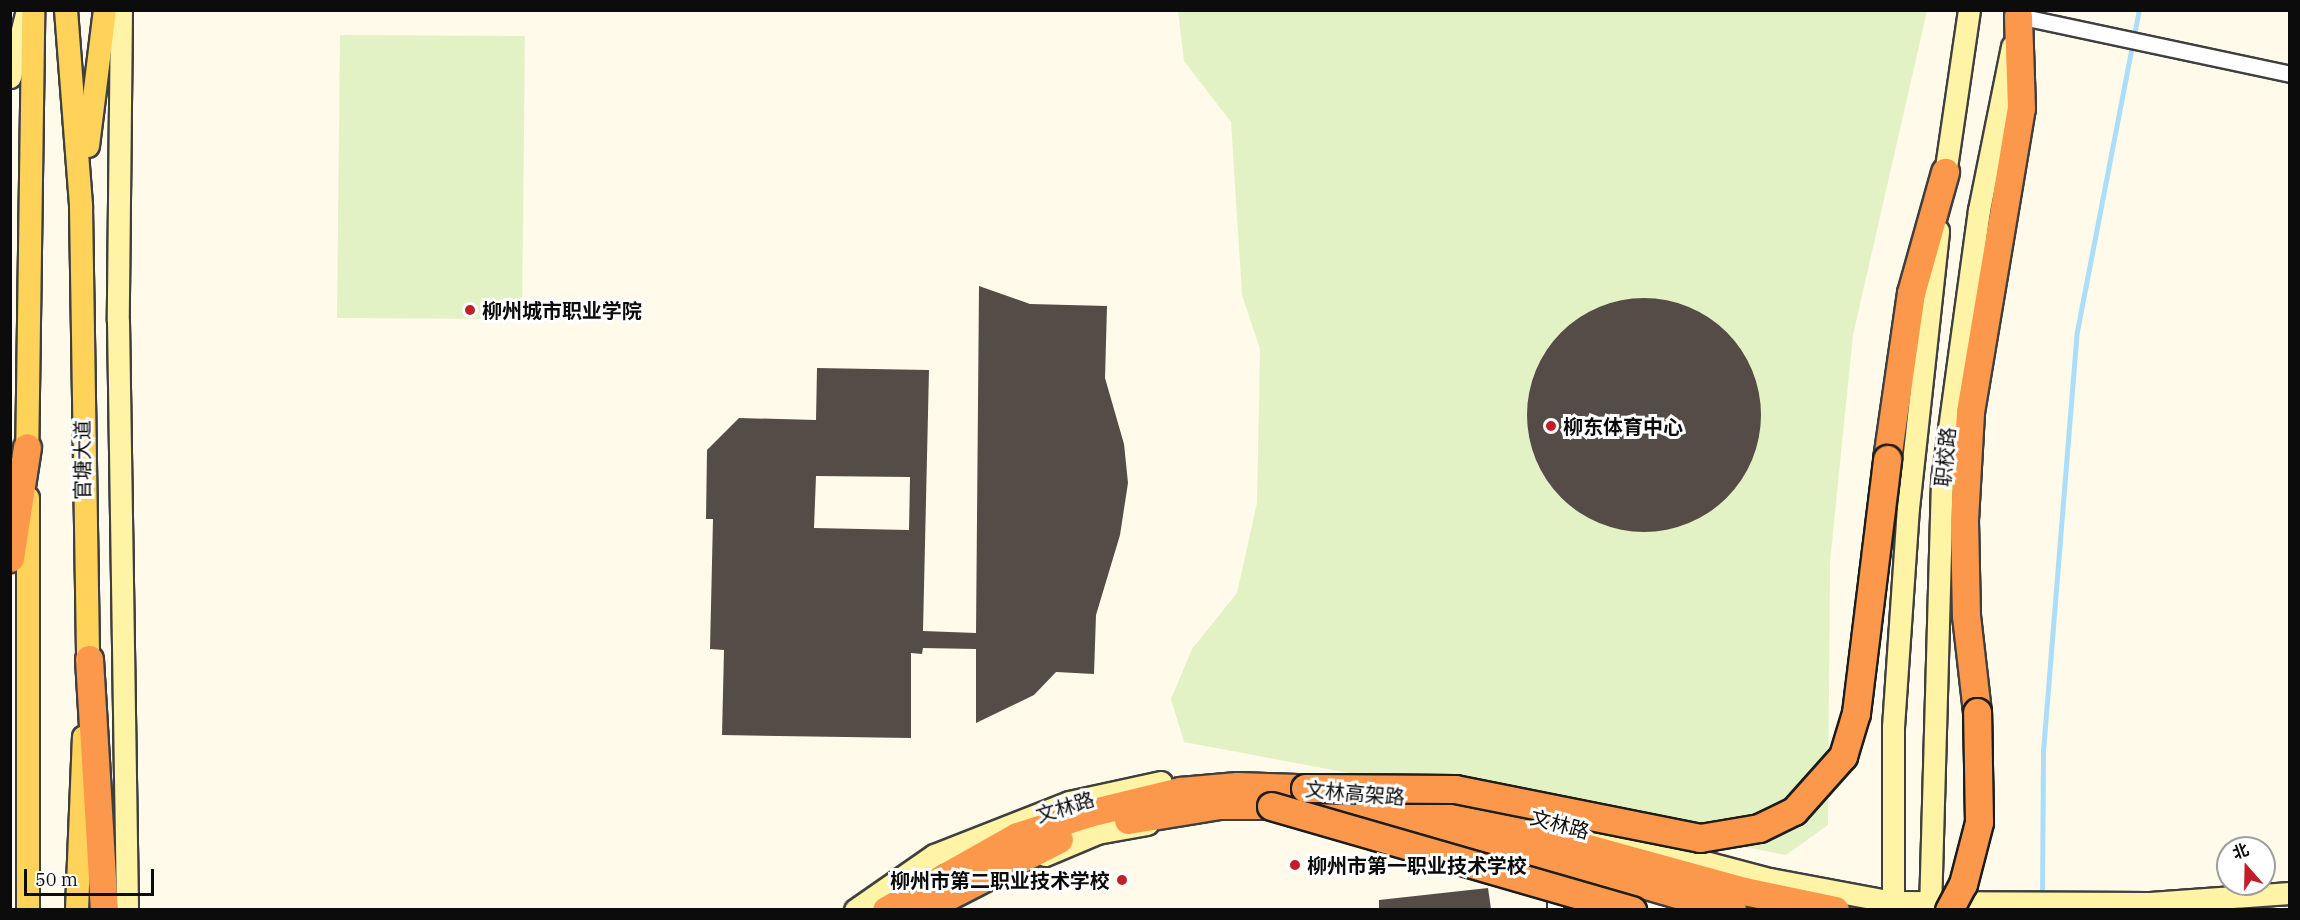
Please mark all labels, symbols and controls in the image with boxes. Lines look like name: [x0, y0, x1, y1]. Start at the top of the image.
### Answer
place label: 柳州城市职业学院: [482, 298, 642, 322]
marker: 柳州城市职业学院: [463, 303, 477, 317]
place label: 柳东体育中心: [1563, 414, 1683, 438]
marker: 柳东体育中心: [1544, 419, 1558, 433]
street label: 官塘大道: [70, 420, 94, 500]
street label: 职校路: [1930, 426, 1960, 488]
street label: 文林高架路: [1304, 777, 1406, 809]
street label: 文林路: [1033, 787, 1097, 827]
street label: 文林路: [1528, 805, 1592, 843]
north arrow: [2216, 836, 2276, 896]
text: 北: [2230, 839, 2251, 863]
place label: 柳州市第一职业技术学校: [1307, 853, 1527, 877]
scale bar: [27, 857, 158, 895]
marker: 柳州市第一职业技术学校: [1288, 858, 1302, 872]
text: 50 m: [35, 868, 78, 891]
place label: 柳州市第二职业技术学校: [890, 868, 1110, 892]
marker: 柳州市第二职业技术学校: [1115, 873, 1129, 887]

